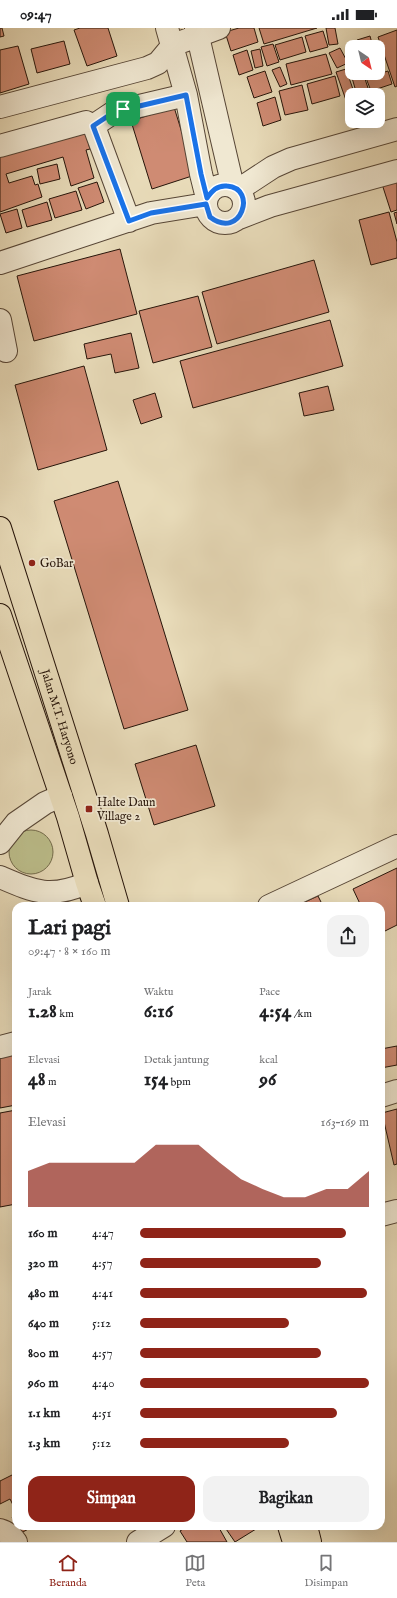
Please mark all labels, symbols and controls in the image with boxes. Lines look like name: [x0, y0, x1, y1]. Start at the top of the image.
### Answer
text: 09:47: [20, 5, 52, 24]
north arrow: [345, 40, 385, 80]
map controls: [345, 40, 385, 128]
button: layers: [345, 88, 385, 128]
pin: [106, 92, 140, 126]
icon: arrive: [112, 98, 134, 120]
place label: GoBar: [40, 556, 74, 571]
marker: GoBar: [27, 558, 37, 568]
street label: Jalan M.T. Haryono: [36, 665, 82, 767]
place label: Halte Daun Village 2: [96, 795, 156, 824]
marker: Halte Daun Village 2: [84, 804, 94, 814]
text: Lari pagi: [28, 914, 111, 942]
button: share: [327, 915, 369, 957]
text: 09:47 · 8 × 160 m: [28, 943, 111, 960]
text: Jarak: [28, 985, 52, 999]
text: Waktu: [144, 985, 174, 999]
text: Pace: [259, 985, 280, 999]
text: 1.28: [28, 999, 57, 1024]
text: 6:16: [144, 999, 173, 1024]
text: 4:54: [259, 999, 291, 1024]
text: km: [57, 1007, 74, 1021]
text: /km: [291, 1007, 312, 1021]
text: Elevasi: [28, 1053, 60, 1067]
text: Detak jantung: [144, 1053, 209, 1067]
text: kcal: [259, 1053, 278, 1067]
text: 48: [28, 1067, 46, 1092]
text: 154: [144, 1067, 168, 1092]
text: 96: [259, 1067, 277, 1092]
text: m: [46, 1075, 57, 1089]
text: bpm: [168, 1075, 191, 1089]
text: Elevasi: [28, 1114, 66, 1131]
text: 163–169 m: [321, 1114, 369, 1131]
text: 160 m: [28, 1225, 58, 1242]
text: 4:47: [92, 1225, 114, 1242]
text: 320 m: [28, 1255, 58, 1272]
text: 4:57: [92, 1255, 113, 1272]
text: 480 m: [28, 1285, 59, 1302]
text: 4:41: [92, 1285, 113, 1302]
text: 640 m: [28, 1315, 59, 1332]
text: 5:12: [92, 1315, 111, 1332]
text: 800 m: [28, 1345, 59, 1362]
text: 4:57: [92, 1345, 113, 1362]
text: 960 m: [28, 1375, 58, 1392]
text: 4:40: [92, 1375, 115, 1392]
text: 1.1 km: [28, 1405, 60, 1422]
text: 4:51: [92, 1405, 111, 1422]
text: 1.3 km: [28, 1435, 60, 1452]
text: 5:12: [92, 1435, 111, 1452]
button: Simpan: [28, 1476, 195, 1522]
button: Bagikan: [203, 1476, 369, 1522]
tab: Beranda: [49, 1552, 87, 1590]
tab: Peta: [184, 1552, 206, 1590]
tab: Disimpan: [304, 1552, 348, 1590]

